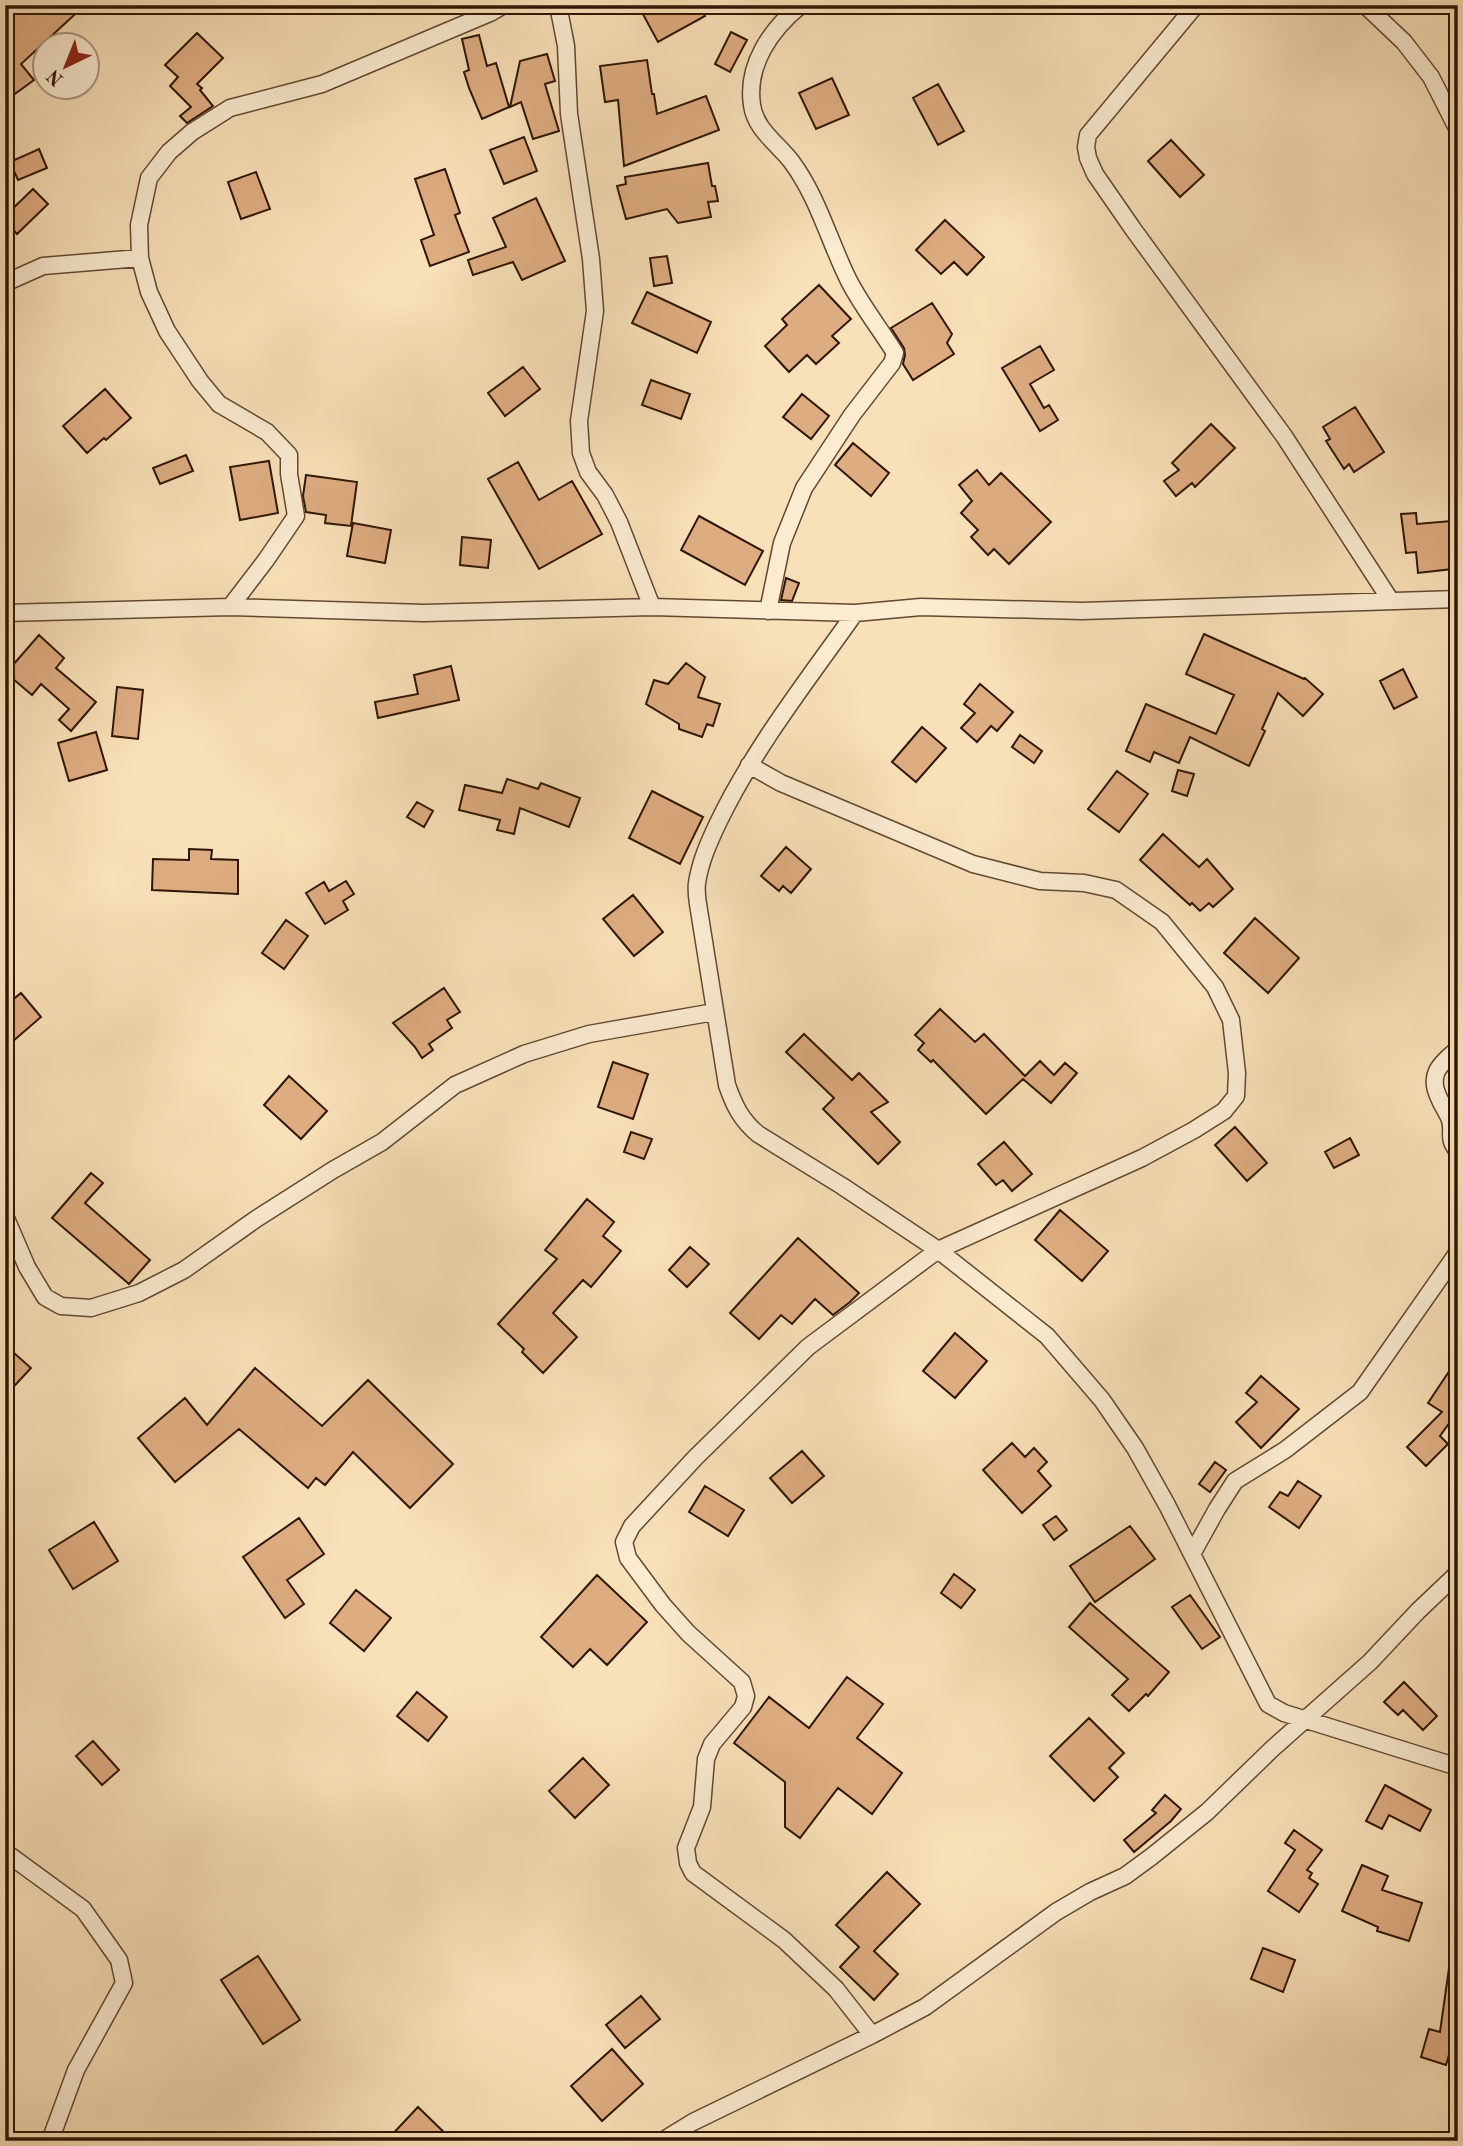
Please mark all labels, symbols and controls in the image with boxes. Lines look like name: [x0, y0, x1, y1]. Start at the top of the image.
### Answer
north arrow: [32, 32, 102, 102]
text: N: [44, 64, 68, 89]

